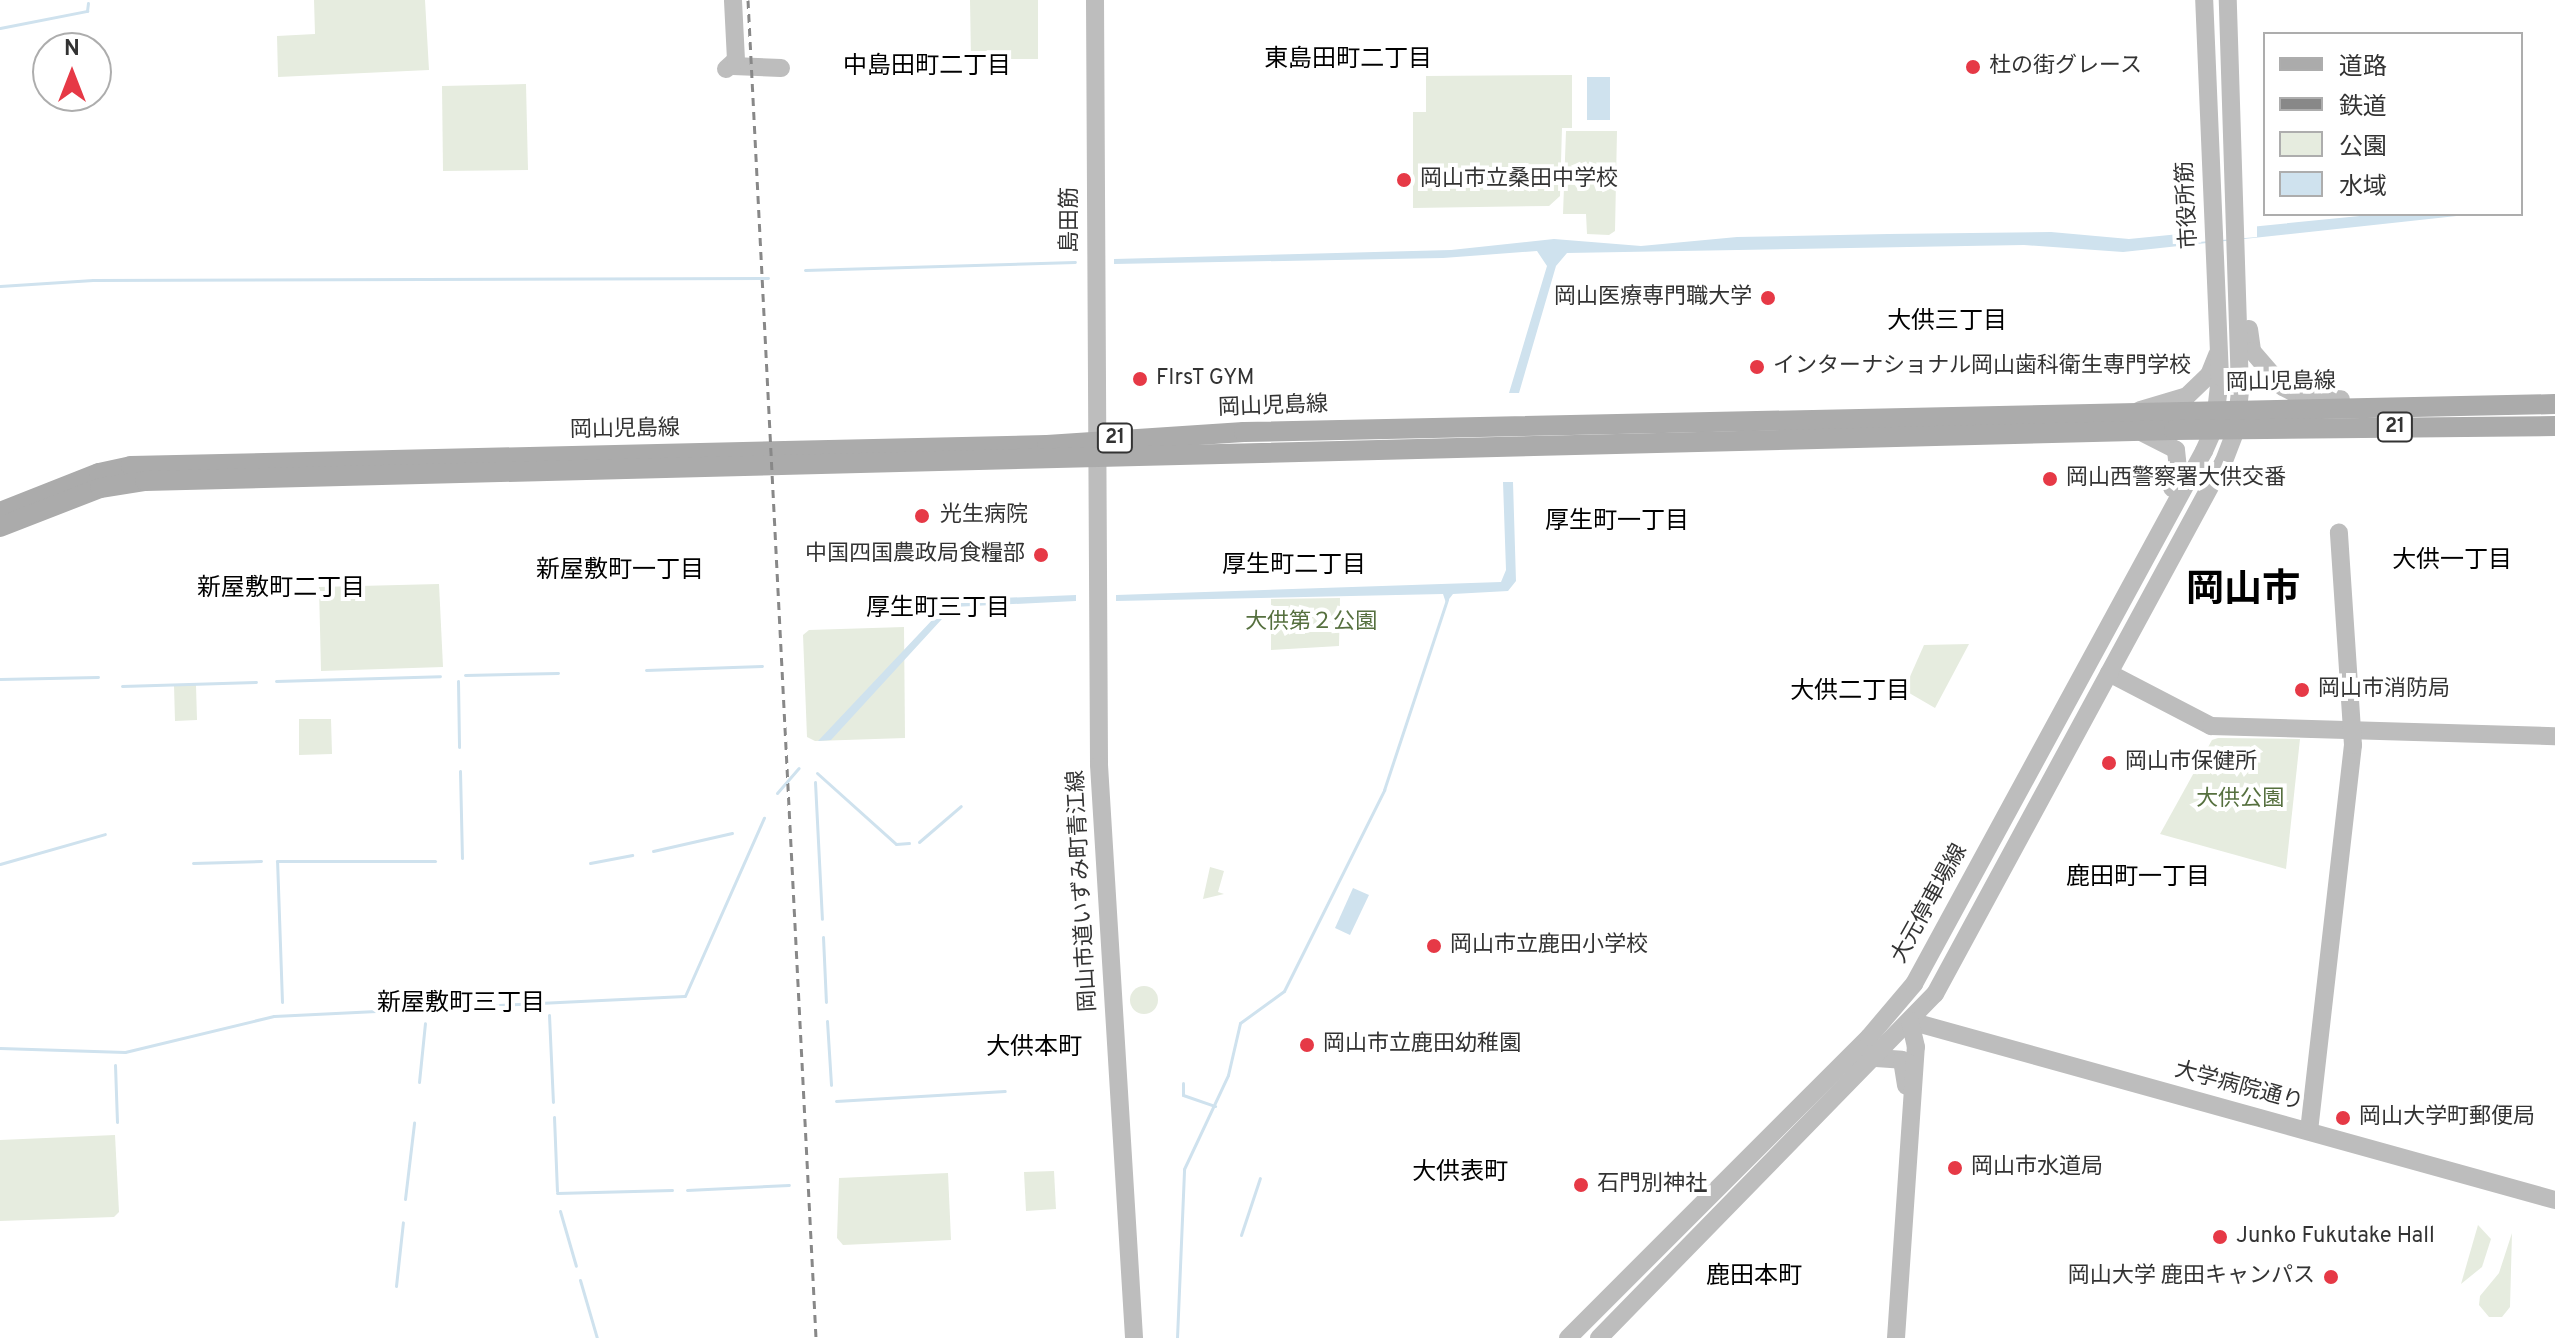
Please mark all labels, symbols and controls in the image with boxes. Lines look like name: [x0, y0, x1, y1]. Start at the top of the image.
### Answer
north arrow: [32, 32, 112, 112]
legend: [2263, 32, 2523, 216]
text: N: [64, 36, 80, 63]
district label: 東島田町二丁目: [1264, 47, 1432, 75]
text: 道路: [2339, 53, 2387, 83]
district label: 中島田町二丁目: [843, 54, 1011, 82]
place label: 杜の街グレース: [1989, 54, 2143, 80]
marker: 杜の街グレース: [1964, 58, 1982, 76]
text: 鉄道: [2339, 93, 2387, 123]
text: 公園: [2339, 133, 2387, 163]
street label: 市役所筋: [2173, 160, 2203, 250]
place label: 岡山市立桑田中学校: [1420, 167, 1618, 193]
marker: 岡山市立桑田中学校: [1395, 171, 1413, 189]
text: 水域: [2339, 173, 2387, 203]
street label: 島田筋: [1058, 187, 1084, 253]
place label: 岡山医療専門職大学: [1554, 285, 1752, 311]
marker: 岡山医療専門職大学: [1759, 289, 1777, 307]
district label: 大供三丁目: [1887, 309, 2007, 337]
place label: インターナショナル岡山歯科衛生専門学校: [1773, 354, 2191, 380]
marker: インターナショナル岡山歯科衛生専門学校: [1748, 358, 1766, 376]
place label: FIrsT GYM: [1156, 366, 1255, 392]
street label: 岡山児島線: [2226, 369, 2336, 397]
marker: FIrsT GYM: [1131, 370, 1149, 388]
street label: 岡山児島線: [1218, 392, 1328, 422]
road number: 21: [2375, 411, 2415, 443]
street label: 岡山児島線: [570, 416, 680, 444]
road number: 21: [1095, 422, 1135, 454]
place label: 岡山西警察署大供交番: [2066, 466, 2286, 492]
marker: 岡山西警察署大供交番: [2041, 470, 2059, 488]
place label: 光生病院: [940, 503, 1028, 529]
marker: 光生病院: [911, 505, 933, 527]
district label: 厚生町一丁目: [1545, 509, 1689, 537]
place label: 中国四国農政局食糧部: [805, 542, 1025, 568]
marker: 中国四国農政局食糧部: [1032, 546, 1050, 564]
district label: 大供一丁目: [2392, 548, 2512, 576]
district label: 厚生町二丁目: [1222, 553, 1366, 581]
district label: 新屋敷町一丁目: [536, 558, 704, 586]
district label: 岡山市: [2186, 569, 2300, 615]
district label: 新屋敷町二丁目: [197, 576, 365, 604]
district label: 厚生町三丁目: [866, 596, 1010, 624]
park label: 大供第２公園: [1245, 610, 1377, 636]
place label: 岡山市消防局: [2318, 677, 2450, 703]
district label: 大供二丁目: [1790, 679, 1910, 707]
marker: 岡山市消防局: [2293, 681, 2311, 699]
place label: 岡山市保健所: [2125, 750, 2257, 776]
marker: 岡山市保健所: [2100, 754, 2118, 772]
street label: 岡山市道いずみ町青江線: [1063, 769, 1103, 1013]
park label: 大供公園: [2196, 787, 2284, 813]
street label: 大元停車場線: [1886, 840, 1974, 968]
district label: 鹿田町一丁目: [2066, 865, 2210, 893]
place label: 岡山市立鹿田小学校: [1450, 933, 1648, 959]
marker: 岡山市立鹿田小学校: [1425, 937, 1443, 955]
district label: 新屋敷町三丁目: [377, 991, 545, 1019]
place label: 岡山市立鹿田幼稚園: [1323, 1032, 1521, 1058]
district label: 大供本町: [986, 1035, 1082, 1063]
marker: 岡山市立鹿田幼稚園: [1298, 1036, 1316, 1054]
street label: 大学病院通り: [2172, 1057, 2306, 1117]
place label: 岡山大学町郵便局: [2359, 1105, 2535, 1131]
marker: 岡山大学町郵便局: [2334, 1109, 2352, 1127]
place label: 岡山市水道局: [1971, 1155, 2103, 1181]
marker: 岡山市水道局: [1946, 1159, 1964, 1177]
district label: 大供表町: [1412, 1160, 1508, 1188]
place label: 石門別神社: [1597, 1172, 1707, 1198]
marker: 石門別神社: [1572, 1176, 1590, 1194]
place label: Junko Fukutake Hall: [2236, 1224, 2435, 1250]
marker: Junko Fukutake Hall: [2211, 1228, 2229, 1246]
district label: 鹿田本町: [1706, 1264, 1802, 1292]
place label: 岡山大学 鹿田キャンパス: [2068, 1264, 2315, 1290]
marker: 岡山大学 鹿田キャンパス: [2322, 1268, 2340, 1286]

